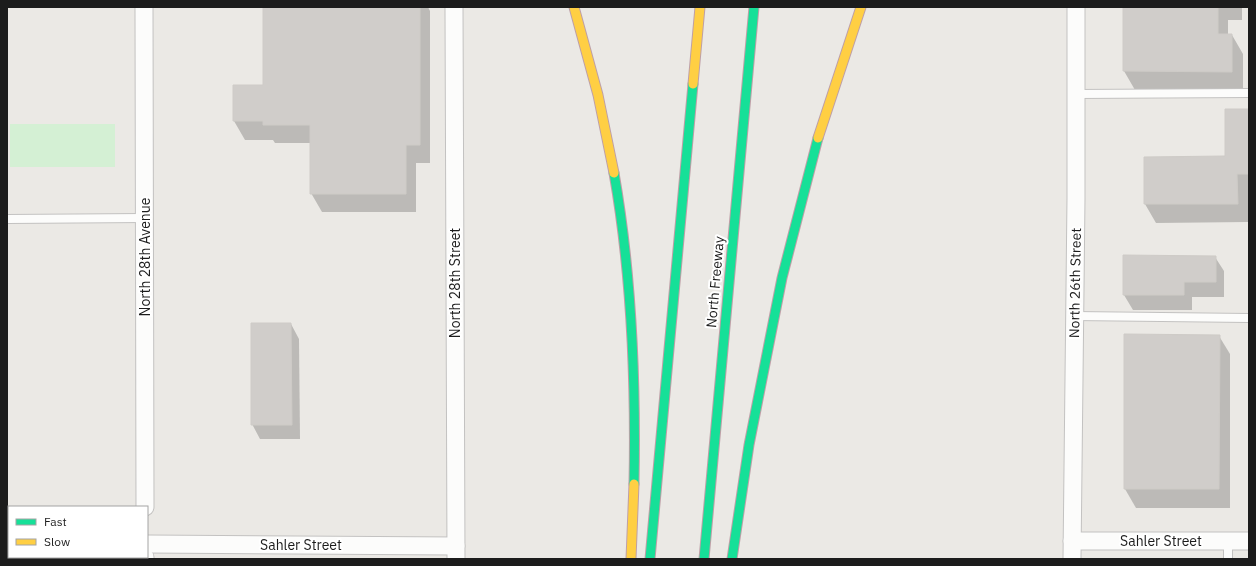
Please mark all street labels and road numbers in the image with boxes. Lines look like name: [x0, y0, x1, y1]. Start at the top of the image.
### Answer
street label: North 28th Avenue: [136, 197, 154, 316]
street label: North 28th Street: [446, 228, 464, 338]
street label: North 26th Street: [1065, 228, 1085, 338]
street label: North Freeway: [702, 235, 728, 329]
street label: Sahler Street: [1120, 532, 1202, 550]
street label: Sahler Street: [260, 536, 342, 554]

